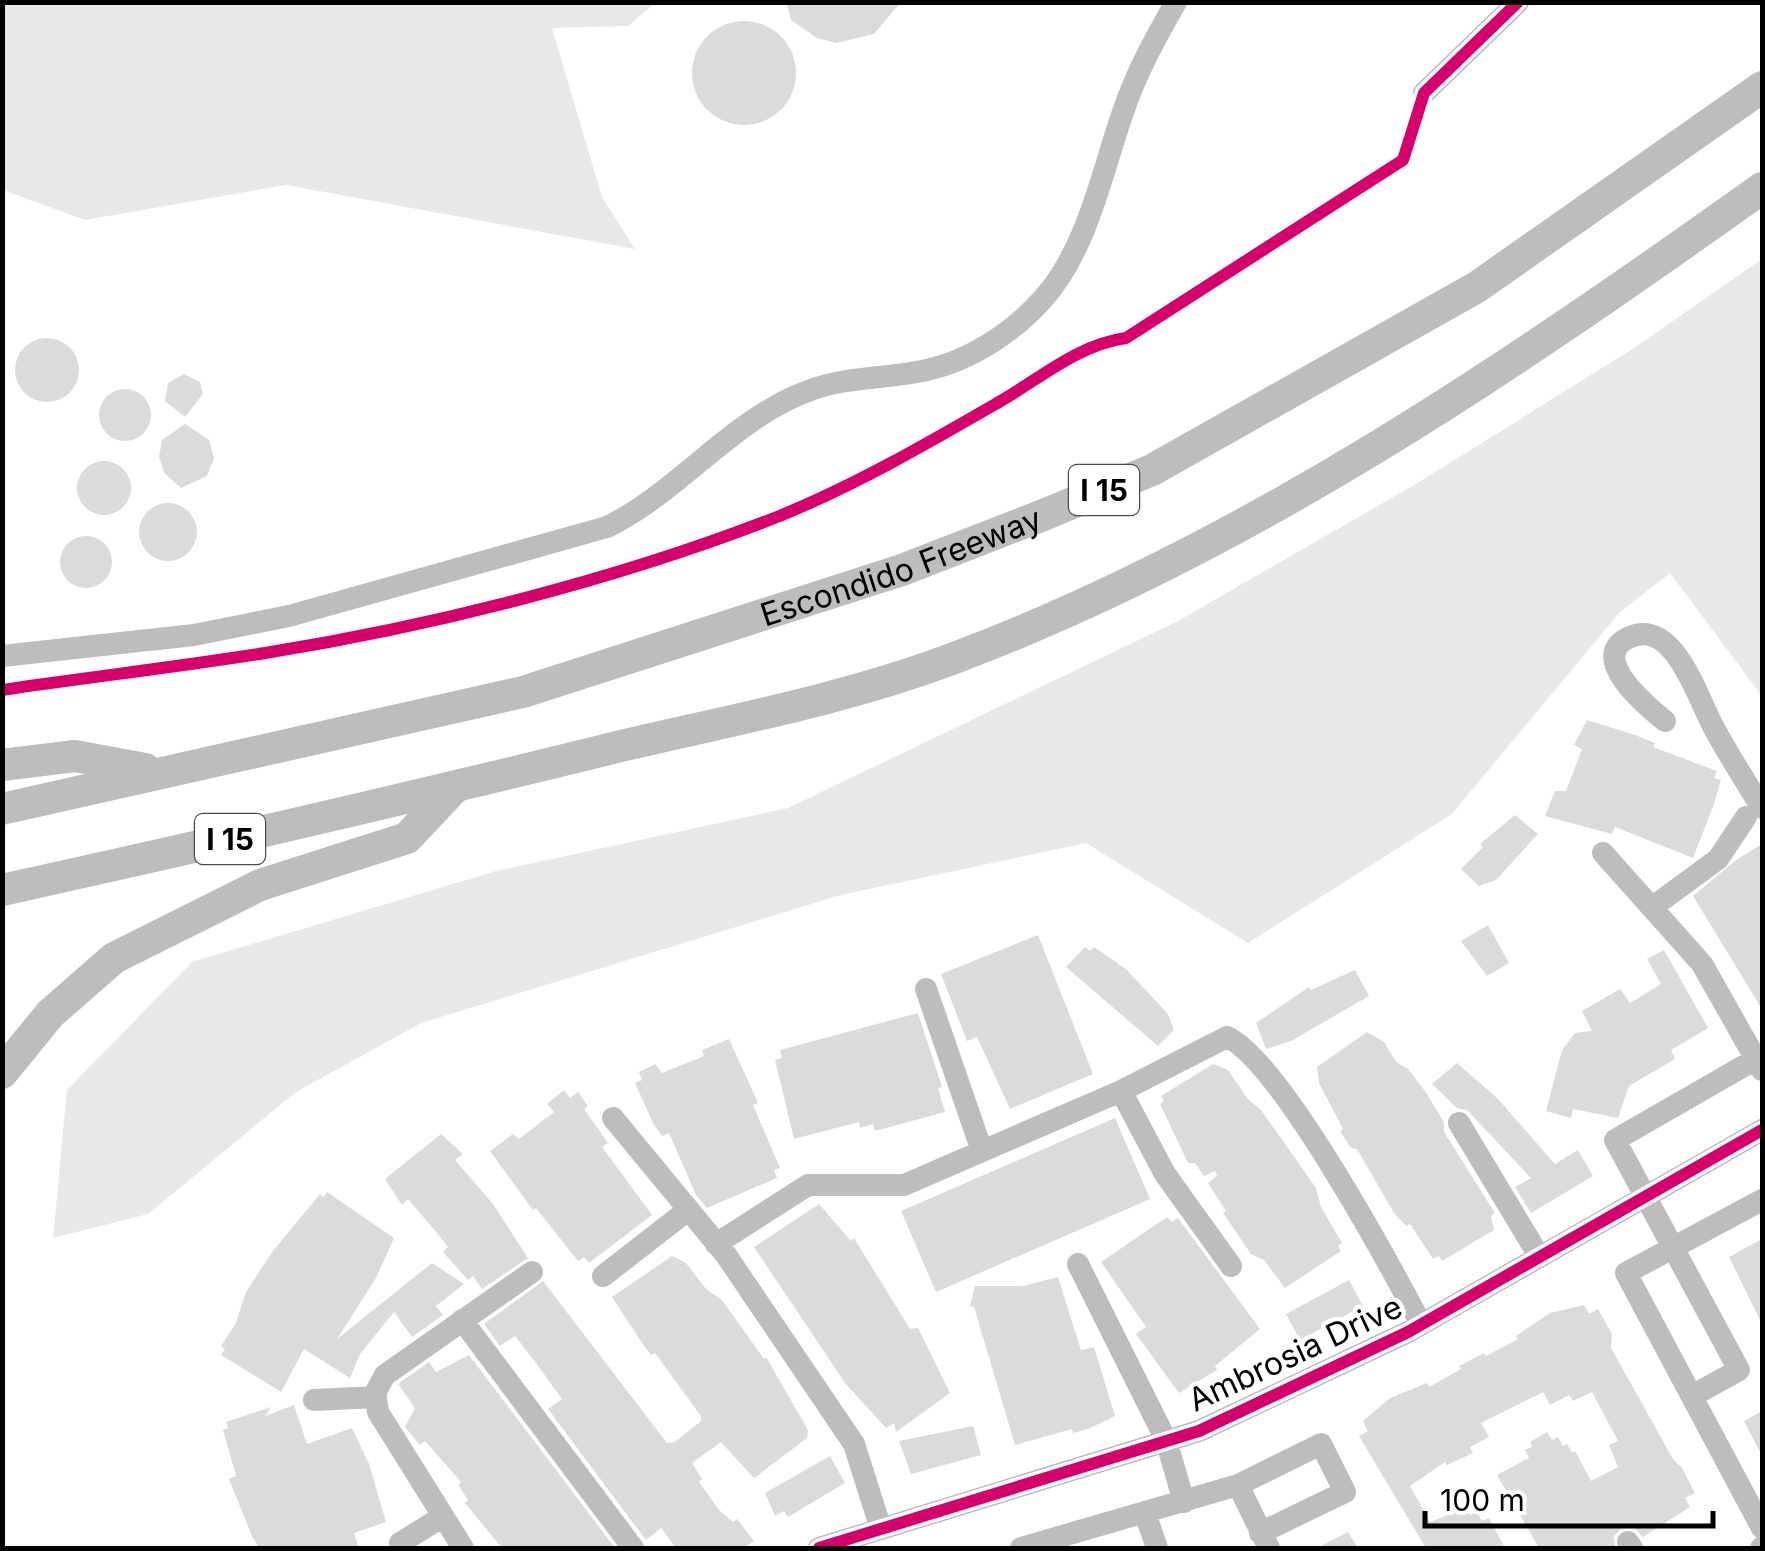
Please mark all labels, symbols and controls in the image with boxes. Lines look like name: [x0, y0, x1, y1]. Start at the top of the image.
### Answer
road number: I 15: [1069, 465, 1139, 515]
street label: Escondido Freeway: [755, 498, 1047, 634]
road number: I 15: [195, 814, 265, 864]
street label: Ambrosia Drive: [1182, 1286, 1408, 1420]
scale bar: [1425, 1466, 1712, 1528]
text: 100 m: [1440, 1482, 1525, 1518]

